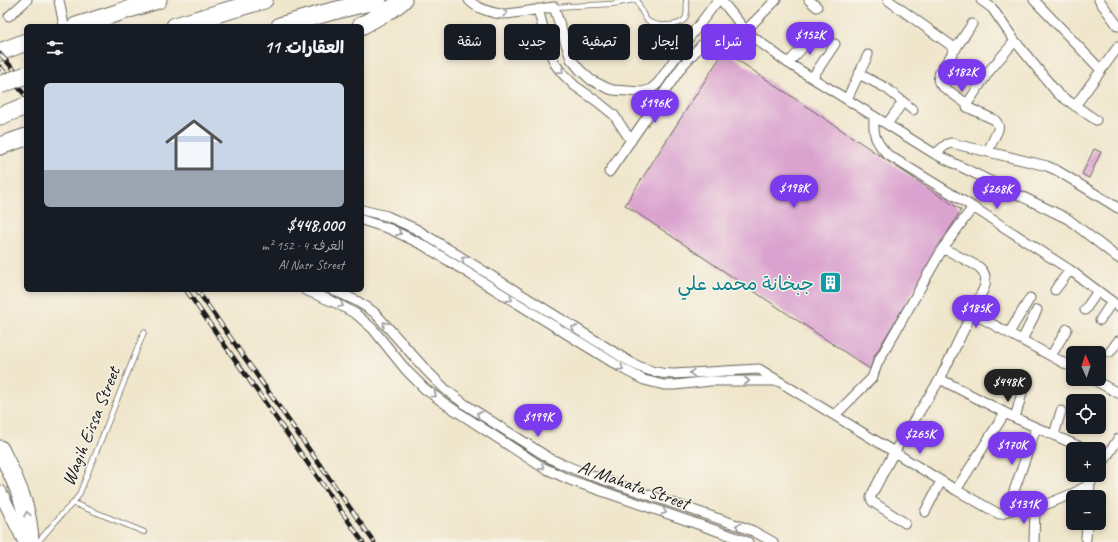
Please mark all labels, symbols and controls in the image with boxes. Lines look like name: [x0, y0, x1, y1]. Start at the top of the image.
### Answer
one-way arrow: [502, 9, 508, 17]
pin: $152K: [782, 22, 838, 56]
chip: شقة: [444, 24, 496, 60]
chip: جديد: [504, 24, 560, 60]
chip: تصفية: [568, 24, 630, 60]
chip: إيجار: [638, 24, 693, 60]
chip: شراء: [701, 24, 756, 60]
text: $152K: [795, 27, 825, 43]
icon: filters: [44, 37, 66, 59]
text: العقارات: 11: [264, 37, 344, 58]
pin: $182K: [934, 59, 990, 93]
text: $182K: [947, 64, 977, 80]
one-way arrow: [556, 67, 563, 74]
pin: $196K: [627, 90, 683, 124]
text: $196K: [640, 95, 670, 111]
icon: home: [158, 109, 230, 181]
pin: $198K: [766, 175, 822, 209]
pin: $268K: [969, 176, 1025, 210]
text: $198K: [779, 180, 809, 196]
text: $268K: [982, 181, 1012, 197]
text: $448,000: [287, 215, 344, 236]
one-way arrow: [394, 228, 402, 236]
text: الغرف: 4 · 152 m²: [262, 238, 344, 254]
one-way arrow: [461, 256, 468, 263]
text: Al Nasr Street: [278, 257, 344, 273]
building icon: جبخانة محمد علي: [817, 270, 843, 296]
place label: جبخانة محمد علي: [678, 272, 814, 300]
one-way arrow: [506, 295, 513, 302]
pin: $185K: [948, 295, 1004, 329]
text: $185K: [961, 300, 991, 316]
one-way arrow: [337, 301, 345, 308]
one-way arrow: [383, 321, 390, 329]
one-way arrow: [572, 325, 579, 332]
north arrow: [1066, 346, 1106, 386]
map controls: [1066, 346, 1106, 530]
street label: Wagih Eissa Street: [56, 362, 126, 489]
one-way arrow: [617, 363, 624, 370]
one-way arrow: [689, 368, 695, 377]
pin: $448K: [980, 369, 1036, 403]
text: $448K: [993, 374, 1023, 390]
one-way arrow: [744, 377, 750, 385]
one-way arrow: [429, 391, 436, 398]
button: locate: [1066, 394, 1106, 434]
pin: $199K: [510, 404, 566, 438]
text: $199K: [523, 409, 553, 425]
one-way arrow: [476, 411, 483, 418]
pin: $265K: [892, 421, 948, 455]
text: $265K: [905, 426, 935, 442]
pin: $170K: [984, 432, 1040, 466]
text: $170K: [997, 437, 1027, 453]
button: +: [1066, 442, 1106, 482]
street label: Al Mahata Street: [575, 455, 695, 516]
one-way arrow: [538, 462, 545, 470]
button: −: [1066, 490, 1106, 530]
pin: $131K: [996, 491, 1052, 525]
text: $131K: [1009, 496, 1039, 512]
one-way arrow: [660, 507, 667, 516]
one-way arrow: [23, 510, 31, 517]
one-way arrow: [735, 522, 742, 530]

